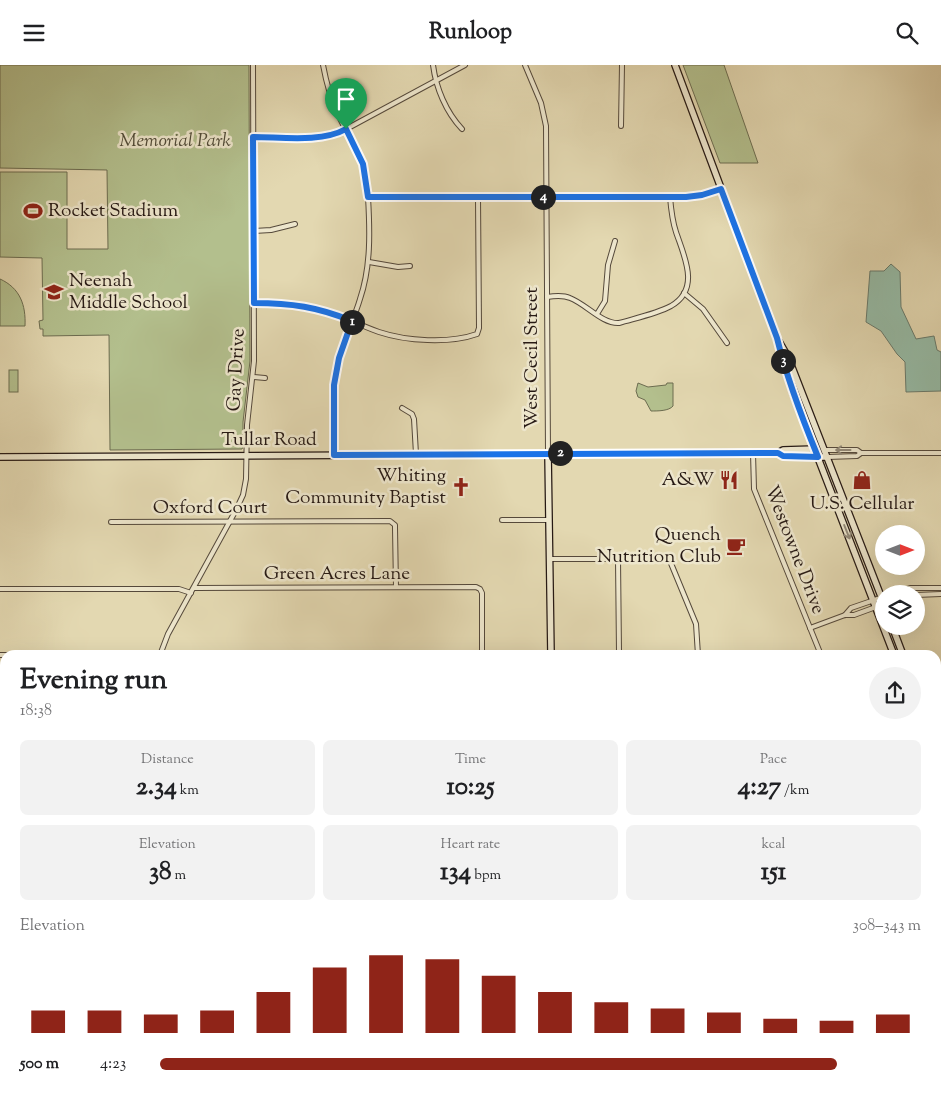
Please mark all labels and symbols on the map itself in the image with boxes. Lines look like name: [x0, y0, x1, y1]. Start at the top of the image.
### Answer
pin: [325, 78, 367, 129]
park label: Memorial Park: [119, 128, 231, 155]
pin: 4: [530, 185, 556, 209]
place label: Rocket Stadium: [48, 198, 179, 225]
sports icon: Rocket Stadium: [22, 200, 44, 222]
place label: Neenah Middle School: [69, 268, 188, 317]
school or university icon: Neenah Middle School: [43, 281, 65, 303]
street label: West Cecil Street: [519, 286, 546, 429]
pin: 1: [340, 309, 364, 335]
street label: Gay Drive: [221, 328, 253, 412]
pin: 3: [770, 349, 796, 373]
street label: Tullar Road: [221, 427, 317, 454]
pin: 2: [548, 441, 572, 465]
one-way arrow: [835, 445, 851, 455]
place label: Whiting Community Baptist: [285, 463, 446, 512]
place label: A&W: [661, 467, 714, 494]
restaurant icon: A&W: [718, 469, 740, 491]
shop icon: U.S. Cellular: [851, 469, 873, 491]
church icon: Whiting Community Baptist: [450, 476, 472, 498]
street label: Westowne Drive: [757, 482, 831, 618]
place label: U.S. Cellular: [810, 491, 914, 518]
street label: Oxford Court: [153, 495, 268, 522]
place label: Quench Nutrition Club: [597, 522, 721, 571]
one-way arrow: [843, 524, 853, 539]
north arrow: [875, 525, 925, 575]
cafe icon: Quench Nutrition Club: [725, 535, 747, 557]
street label: Green Acres Lane: [264, 561, 410, 588]

